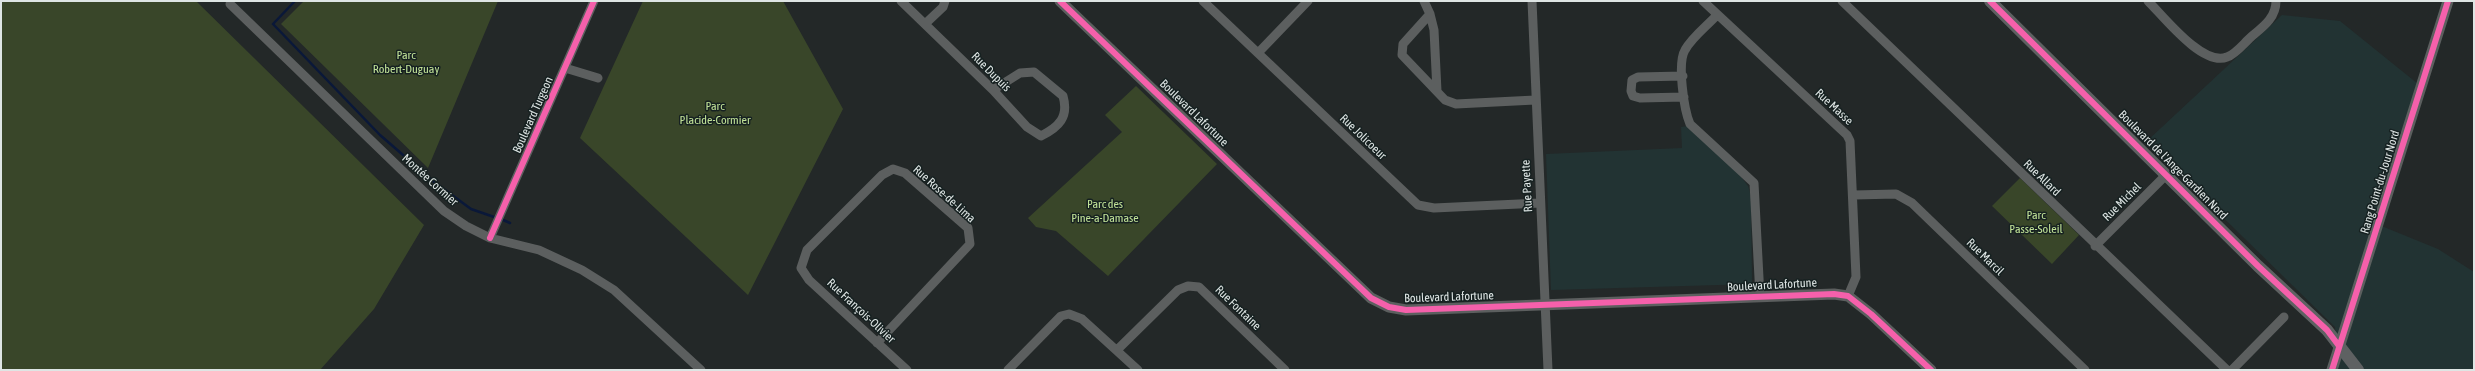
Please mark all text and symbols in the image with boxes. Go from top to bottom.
park label: Parc Robert-Duguay [373,48,439,76]
street label: Rue Dupuis [968,49,1014,95]
street label: Boulevard Turgeon [510,75,556,155]
street label: Boulevard Lafortune [1157,77,1231,149]
street label: Rue Masse [1812,86,1856,128]
park label: Parc Placide-Cormier [680,99,750,127]
street label: Boulevard de l'Ange-Gardien Nord [2115,107,2231,223]
street label: Rue Jolicoeur [1337,111,1389,163]
street label: Rang Point-du-Jour Nord [2357,128,2403,236]
street label: Montée Cormier [399,151,461,209]
street label: Rue Allard [2020,157,2064,199]
street label: Rue Payette [1518,159,1536,213]
street label: Rue Rose-de-Lima [910,162,978,226]
street label: Rue Michel [2100,180,2144,224]
park label: Parc des Pine-a-Damase [1071,197,1139,225]
park label: Parc Passe-Soleil [2009,208,2063,236]
street label: Rue Marcil [1963,236,2007,278]
street label: Boulevard Lafortune [1727,275,1817,295]
street label: Rue François-Olivier [824,276,898,346]
street label: Rue Fontaine [1212,283,1264,333]
street label: Boulevard Lafortune [1404,288,1494,306]

